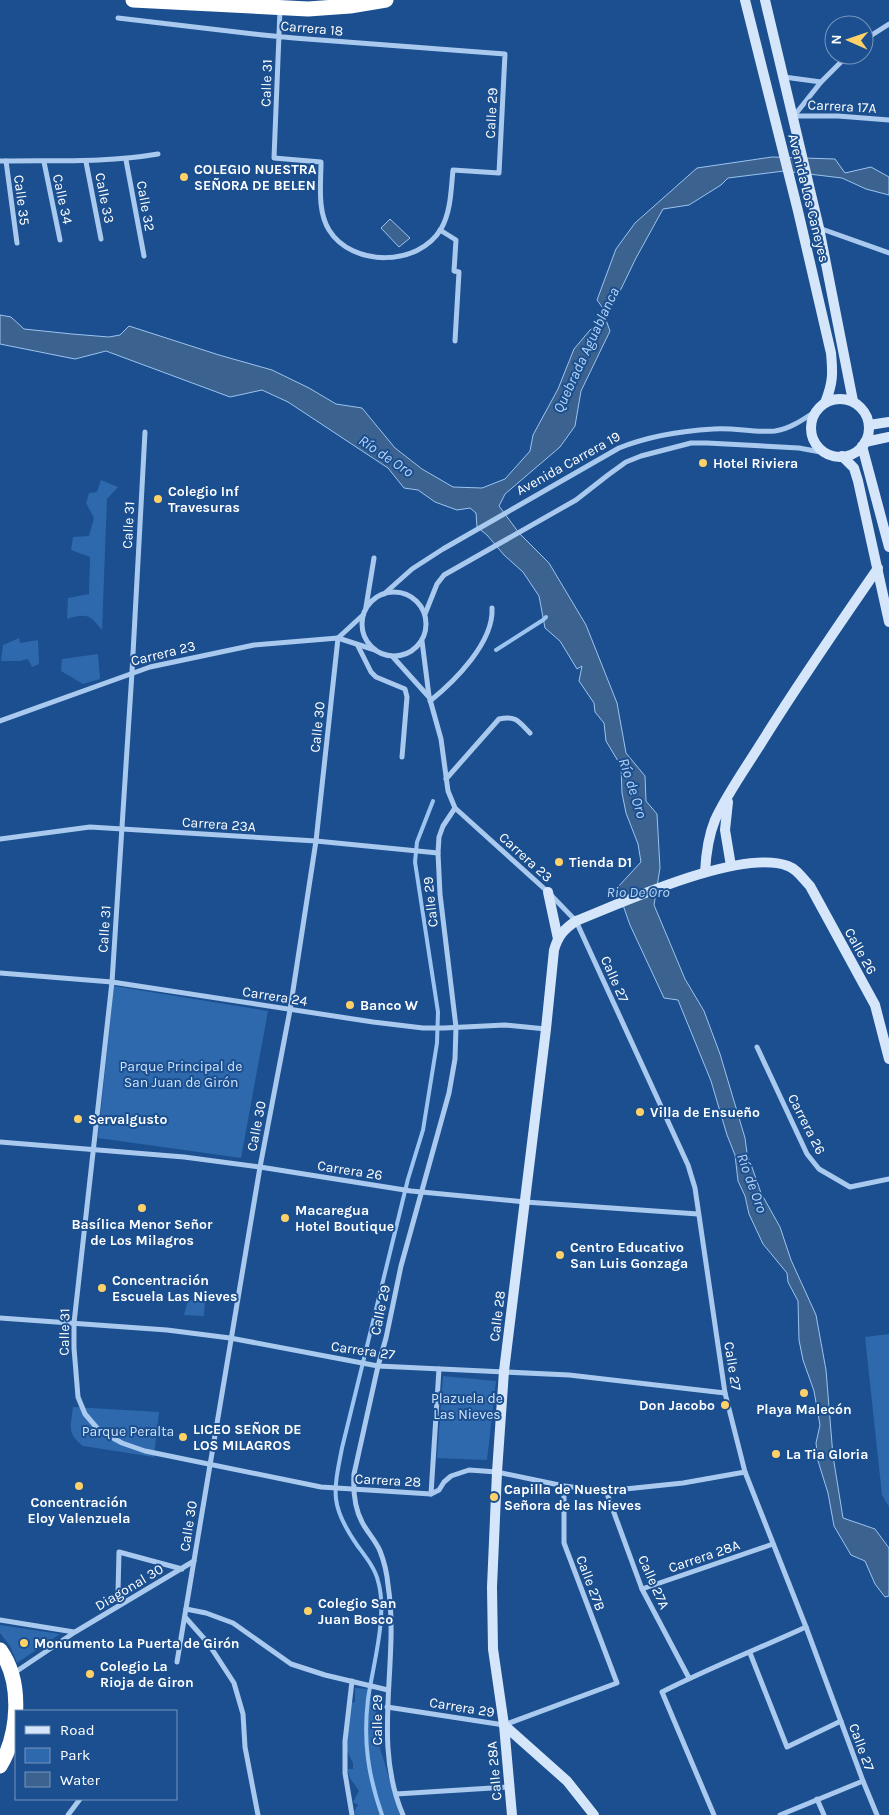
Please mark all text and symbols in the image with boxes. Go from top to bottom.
north arrow [824,15,874,65]
street label: Carrera 18 [280,17,344,40]
text: N [828,34,845,45]
street label: Calle 31 [257,59,276,107]
street label: Calle 29 [482,87,501,139]
street label: Carrera 17A [807,96,877,117]
street label: Avenida Los Caneyes [784,132,833,264]
place label: COLEGIO NUESTRA SEÑORA DE BELEN [194,161,317,194]
street label: Calle 33 [91,171,118,225]
marker: COLEGIO NUESTRA SEÑORA DE BELEN [178,171,190,183]
street label: Calle 34 [49,173,76,226]
street label: Calle 35 [10,174,33,226]
street label: Calle 32 [133,179,158,233]
water label: Quebrada Aguablanca [549,284,623,416]
street label: Avenida Carrera 19 [513,428,623,499]
water label: Río de Oro [355,431,417,481]
place label: Hotel Riviera [713,455,798,472]
marker: Hotel Riviera [697,457,709,469]
place label: Colegio Inf Travesuras [168,483,240,516]
marker: Colegio Inf Travesuras [152,493,164,505]
street label: Calle 31 [119,501,138,549]
street label: Carrera 23 [129,637,197,670]
street label: Calle 30 [306,701,329,753]
water label: Río de Oro [615,756,651,821]
street label: Carrera 23A [181,813,257,836]
street label: Carrera 23 [495,829,556,886]
place label: Tienda D1 [569,854,632,871]
marker: Tienda D1 [553,856,565,868]
street label: Calle 29 [419,876,442,928]
water label: Rio De Oro [606,883,670,901]
street label: Calle 31 [94,905,115,953]
street label: Calle 26 [841,925,880,978]
street label: Calle 27 [597,953,633,1006]
street label: Carrera 24 [241,983,309,1010]
place label: Banco W [360,997,419,1014]
marker: Banco W [344,999,356,1011]
park label: Parque Principal de San Juan de Girón [119,1058,243,1091]
street label: Carrera 26 [784,1091,829,1157]
street label: Calle 30 [243,1099,270,1153]
place label: Villa de Ensueño [650,1104,760,1121]
marker: Villa de Ensueño [634,1106,646,1118]
place label: Servalgusto [88,1111,167,1128]
marker: Servalgusto [72,1113,84,1125]
water label: Río de Oro [733,1151,771,1216]
street label: Carrera 26 [316,1157,384,1184]
marker: Basílica Menor Señor de Los Milagros [136,1202,148,1214]
place label: Macaregua Hotel Boutique [295,1202,394,1235]
marker: Macaregua Hotel Boutique [279,1212,291,1224]
place label: Basílica Menor Señor de Los Milagros [71,1216,213,1249]
place label: Centro Educativo San Luis Gonzaga [570,1239,688,1272]
marker: Centro Educativo San Luis Gonzaga [554,1249,566,1261]
place label: Concentración Escuela Las Nieves [112,1272,237,1305]
marker: Concentración Escuela Las Nieves [96,1282,108,1294]
street label: Calle 29 [367,1283,394,1337]
street label: Calle 28 [486,1290,509,1343]
street label: Calle 31 [56,1308,73,1356]
street label: Carrera 27 [330,1338,396,1363]
street label: Calle 27 [720,1340,745,1392]
marker: Playa Malecón [798,1387,810,1399]
park label: Plazuela de Las Nieves [431,1390,503,1423]
place label: Don Jacobo [639,1397,715,1414]
marker: Don Jacobo [719,1399,731,1411]
place label: Playa Malecón [756,1401,852,1418]
place label: LICEO SEÑOR DE LOS MILAGROS [193,1421,301,1454]
park label: Parque Peralta [82,1423,174,1440]
marker: LICEO SEÑOR DE LOS MILAGROS [177,1431,189,1443]
place label: La Tia Gloria [786,1446,868,1463]
marker: La Tia Gloria [770,1448,782,1460]
street label: Carrera 28 [354,1470,422,1491]
marker: Concentración Eloy Valenzuela [73,1480,85,1492]
place label: Capilla de Nuestra Señora de las Nieves [504,1481,641,1514]
marker: Capilla de Nuestra Señora de las Nieves [488,1491,500,1503]
place label: Concentración Eloy Valenzuela [27,1494,131,1527]
street label: Calle 30 [176,1499,201,1553]
street label: Carrera 28A [666,1536,742,1577]
street label: Calle 27B [572,1553,609,1613]
street label: Calle 27A [634,1553,673,1612]
street label: Diagonal 30 [92,1560,166,1614]
place label: Colegio San Juan Bosco [318,1595,397,1628]
marker: Colegio San Juan Bosco [302,1605,314,1617]
place label: Monumento La Puerta de Girón [34,1635,240,1652]
marker: Monumento La Puerta de Girón [18,1637,30,1649]
place label: Colegio La Rioja de Giron [100,1658,194,1691]
marker: Colegio La Rioja de Giron [84,1668,96,1680]
street label: Carrera 29 [428,1694,496,1721]
street label: Calle 29 [369,1695,386,1745]
legend [15,1710,178,1800]
text: Road [60,1721,95,1739]
street label: Calle 27 [845,1721,878,1774]
street label: Calle 28A [483,1741,506,1801]
text: Park [60,1746,90,1764]
text: Water [60,1771,101,1789]

